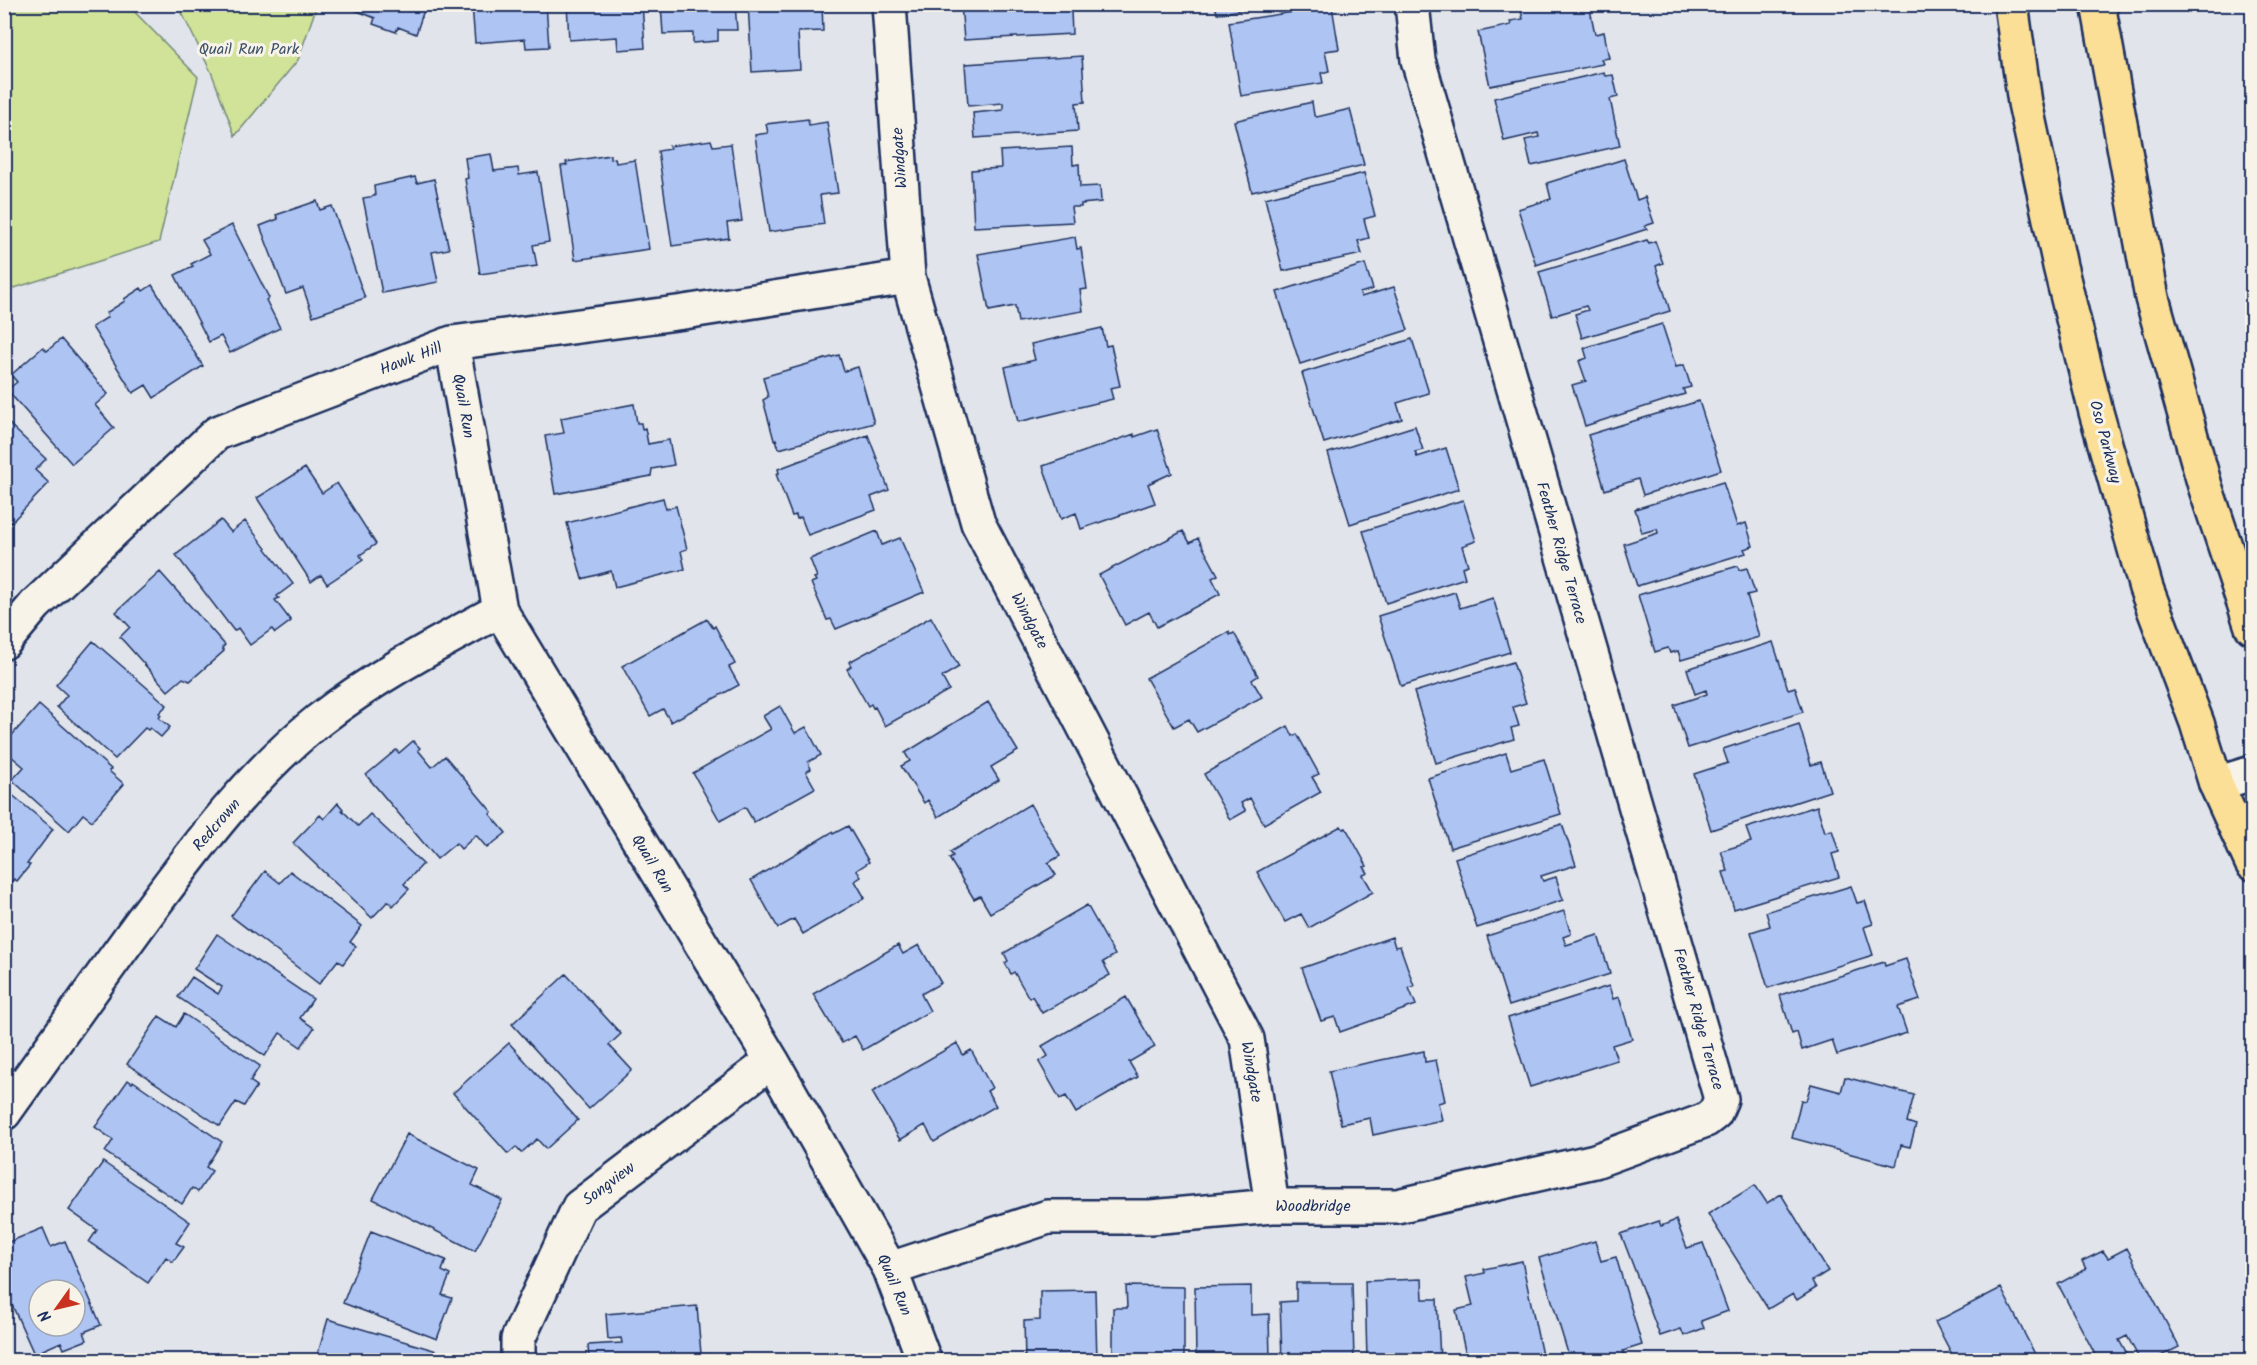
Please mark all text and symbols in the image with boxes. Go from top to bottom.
park label: Quail Run Park [199,37,300,62]
street label: Windgate [885,127,915,189]
street label: Hawk Hill [376,336,446,382]
street label: Quail Run [445,372,481,440]
street label: Oso Parkway [2082,398,2128,487]
street label: Feather Ridge Terrace [1529,479,1593,627]
street label: Windgate [1004,588,1054,654]
street label: Redcrown [187,793,247,857]
street label: Quail Run [625,830,679,898]
street label: Feather Ridge Terrace [1666,945,1730,1093]
street label: Windgate [1233,1040,1269,1104]
street label: Songview [577,1156,641,1212]
street label: Woodbridge [1275,1194,1351,1219]
street label: Quail Run [870,1250,918,1320]
north arrow [27,1278,87,1338]
text: N [33,1304,59,1327]

